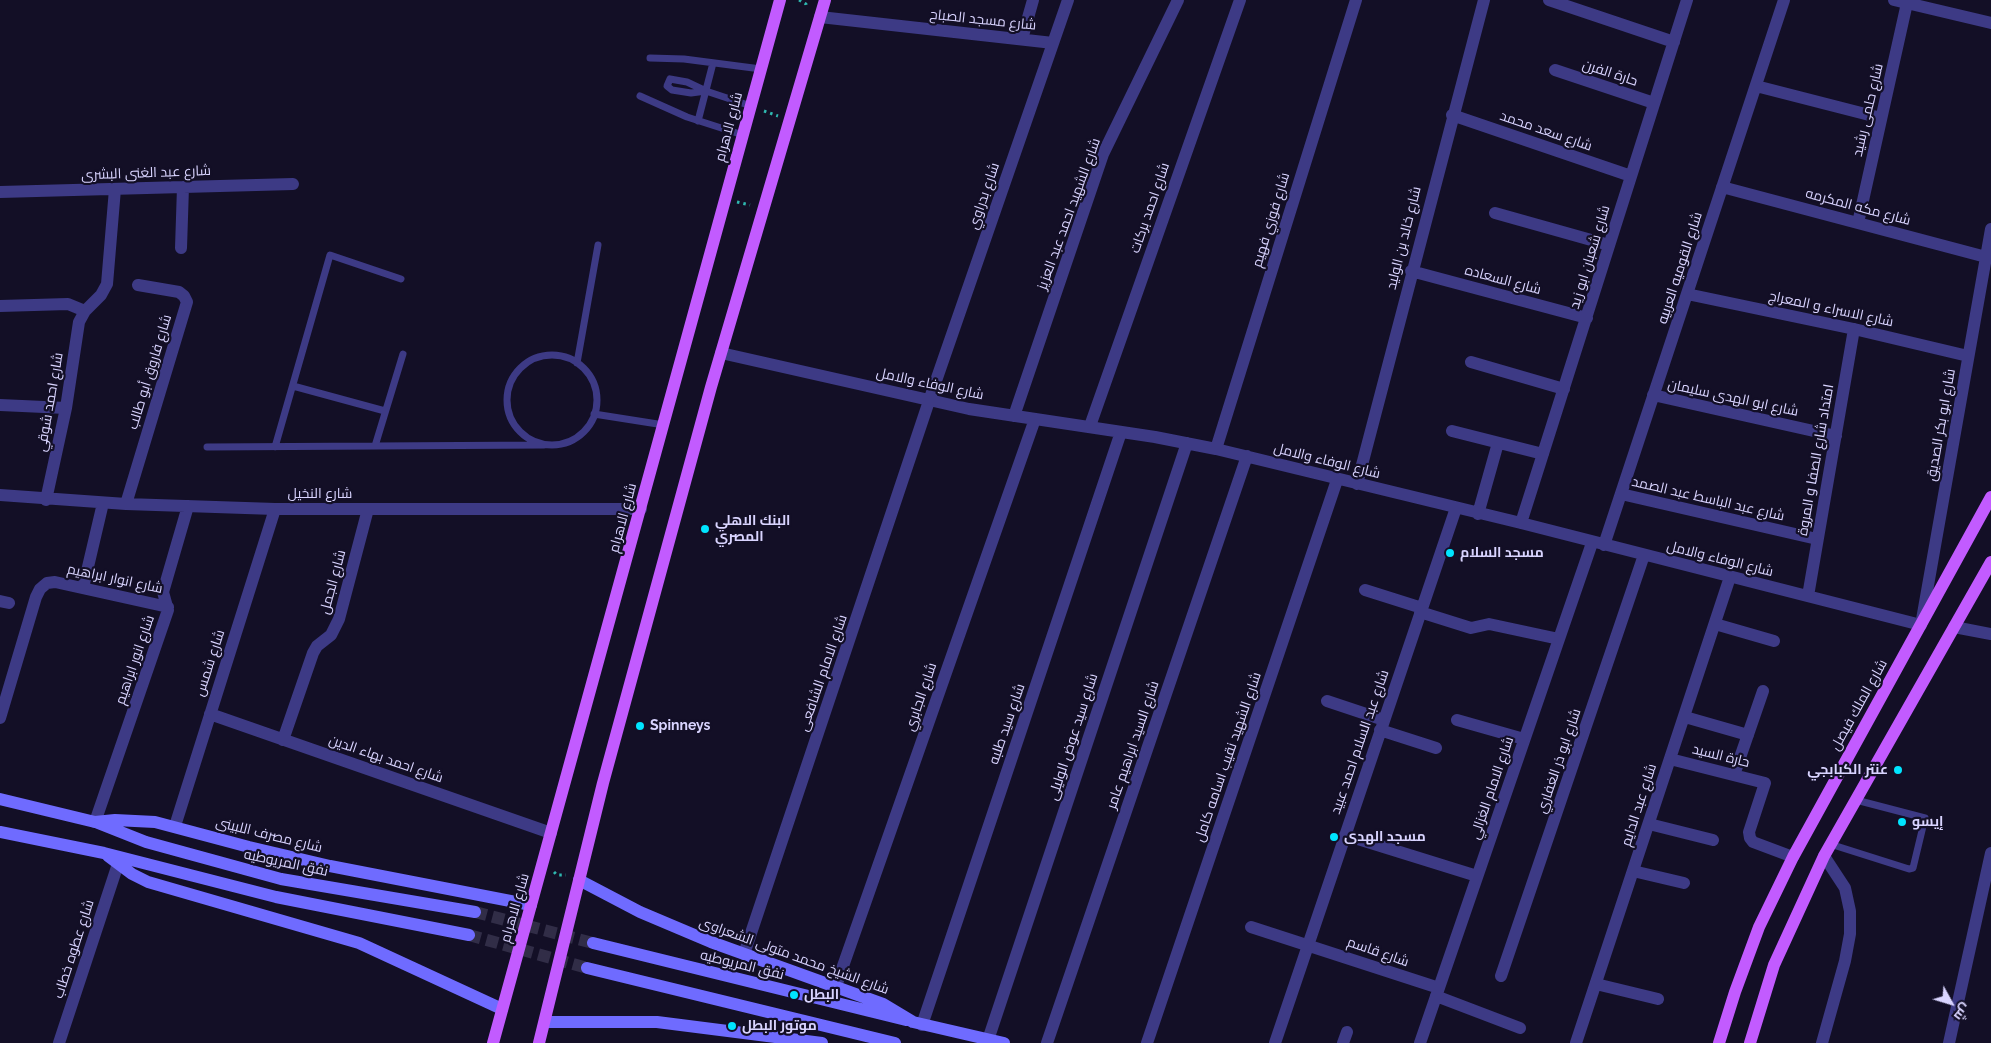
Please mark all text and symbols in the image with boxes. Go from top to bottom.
street label: شارع مسجد الصباح [929,6,1037,34]
street label: حارة الفرن [1580,56,1640,90]
street label: شارع حلمى رشيد [1849,62,1887,158]
street label: شارع الاهرام [712,90,746,164]
street label: شارع سعد محمد [1498,107,1594,155]
street label: شارع الشهيد احمد عبد العزيز [1034,136,1104,292]
street label: شارع بدراوي [965,160,1003,232]
street label: شارع احمد بركات [1127,161,1173,255]
street label: شارع عبد الغنى البشرى [81,162,211,184]
street label: شارع فوزي فهيم [1249,171,1293,269]
street label: شارع خالد بن الوليد [1383,185,1425,291]
street label: شارع مكه المكرمه [1804,185,1912,229]
street label: شارع شعبان ابو زيد [1566,203,1614,311]
street label: شارع القوميه العربيه [1654,210,1706,326]
street label: شارع السعاده [1463,262,1543,298]
street label: شارع الاسراء و المعراج [1767,288,1895,330]
street label: شارع فاروق أبو طالب [125,313,175,431]
street label: شارع احمد شوقي [33,351,67,453]
street label: شارع الوفاء والامل [875,364,985,404]
street label: شارع ابو بكر الصديق [1923,367,1959,483]
street label: شارع ابو الهدى سليمان [1666,376,1800,420]
street label: امتداد شارع الصفا و المروة [1794,383,1838,537]
street label: شارع الوفاء والامل [1272,440,1382,482]
street label: شارع عبد الباسط عبد الصمد [1630,473,1786,525]
street label: شارع الاهرام [606,481,640,555]
street label: شارع النخيل [288,486,352,502]
place label: البنك الاهلي المصري [715,513,791,546]
marker: البنك الاهلي المصري [699,523,711,535]
street label: شارع الوفاء والامل [1665,538,1775,580]
place label: مسجد السلام [1460,545,1544,561]
marker: مسجد السلام [1444,547,1456,559]
street label: شارع الجمل [316,548,350,616]
street label: شارع انوار ابراهيم [66,561,164,597]
street label: شارع الامام الشافعى [795,612,851,734]
street label: شارع انور ابراهيم [112,613,158,707]
street label: شارع شمس [191,628,229,698]
street label: شارع الملك فيصل [1827,657,1891,753]
street label: شارع الجابري [901,661,941,733]
street label: شارع عبد السلام احمد عبيد [1327,668,1393,816]
street label: شارع الشهيد نقيب اسامه كامل [1191,670,1265,844]
street label: شارع سيد عوض الوليلى [1045,671,1101,803]
street label: شارع السيد ابراهيم عامر [1103,679,1163,811]
street label: شارع سيد طلبه [985,681,1029,767]
street label: شارع ابو ذر الغفاري [1533,706,1585,816]
place label: Spinneys [650,718,710,734]
marker: Spinneys [634,720,646,732]
street label: شارع احمد بهاء الدين [327,732,445,786]
street label: شارع الامام الغزالي [1467,734,1517,842]
street label: حارة السيد [1691,741,1751,771]
street label: شارع عبد الدايم [1618,762,1660,848]
place label: عنتر الكبابجي [1807,762,1888,778]
marker: عنتر الكبابجي [1892,764,1904,776]
street label: شارع مصرف اللبينى [214,814,324,856]
place label: إيسو [1912,814,1943,830]
marker: إيسو [1896,816,1908,828]
place label: مسجد الهدى [1344,829,1426,845]
marker: مسجد الهدى [1328,831,1340,843]
street label: نفق المريوطيه [242,846,330,880]
street label: شارع الاهرام [497,871,533,945]
street label: شارع عطوه خطاب [50,898,98,1000]
street label: شارع الشيخ محمد متولى الشعراوى [697,914,891,998]
street label: شارع قاسم [1345,934,1411,970]
street label: نفق المريوطيه [698,946,786,984]
north arrow [1926,978,1976,1028]
place label: البطل [804,987,839,1003]
marker: البطل [788,989,800,1001]
text: ش [1951,1000,1975,1024]
place label: موتور البطل [742,1018,817,1034]
marker: موتور البطل [726,1020,738,1032]

